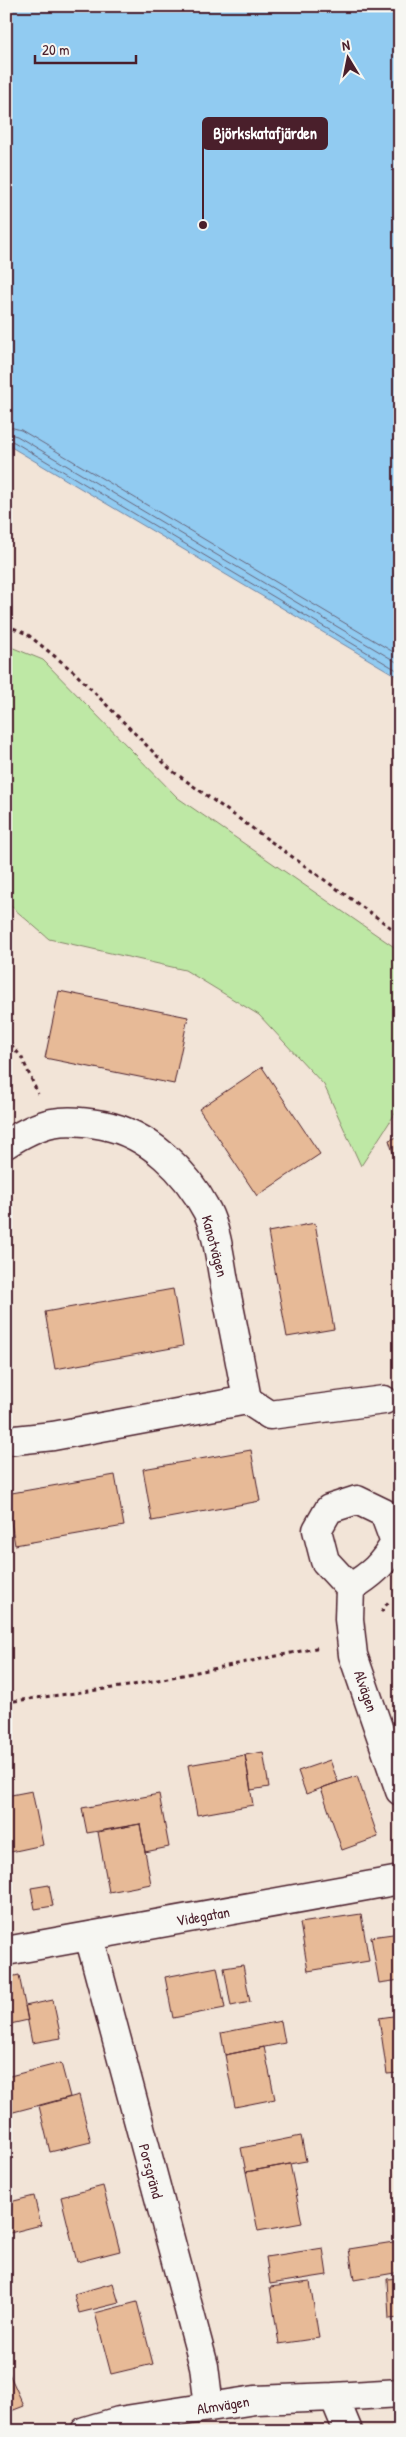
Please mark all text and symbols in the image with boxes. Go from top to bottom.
scale bar [35,32,136,64]
north arrow [324,32,374,82]
text: N [340,35,352,55]
text: 20 m [42,39,69,60]
callout: Björkskatafjärden [203,118,327,149]
text: Björkskatafjärden [213,122,317,144]
street label: Kanotvägen [197,1213,233,1279]
street label: Alvägen [349,1667,383,1715]
street label: Videgatan [175,1901,232,1931]
street label: Porsgränd [134,2141,168,2201]
street label: Almvägen [195,2390,251,2420]

